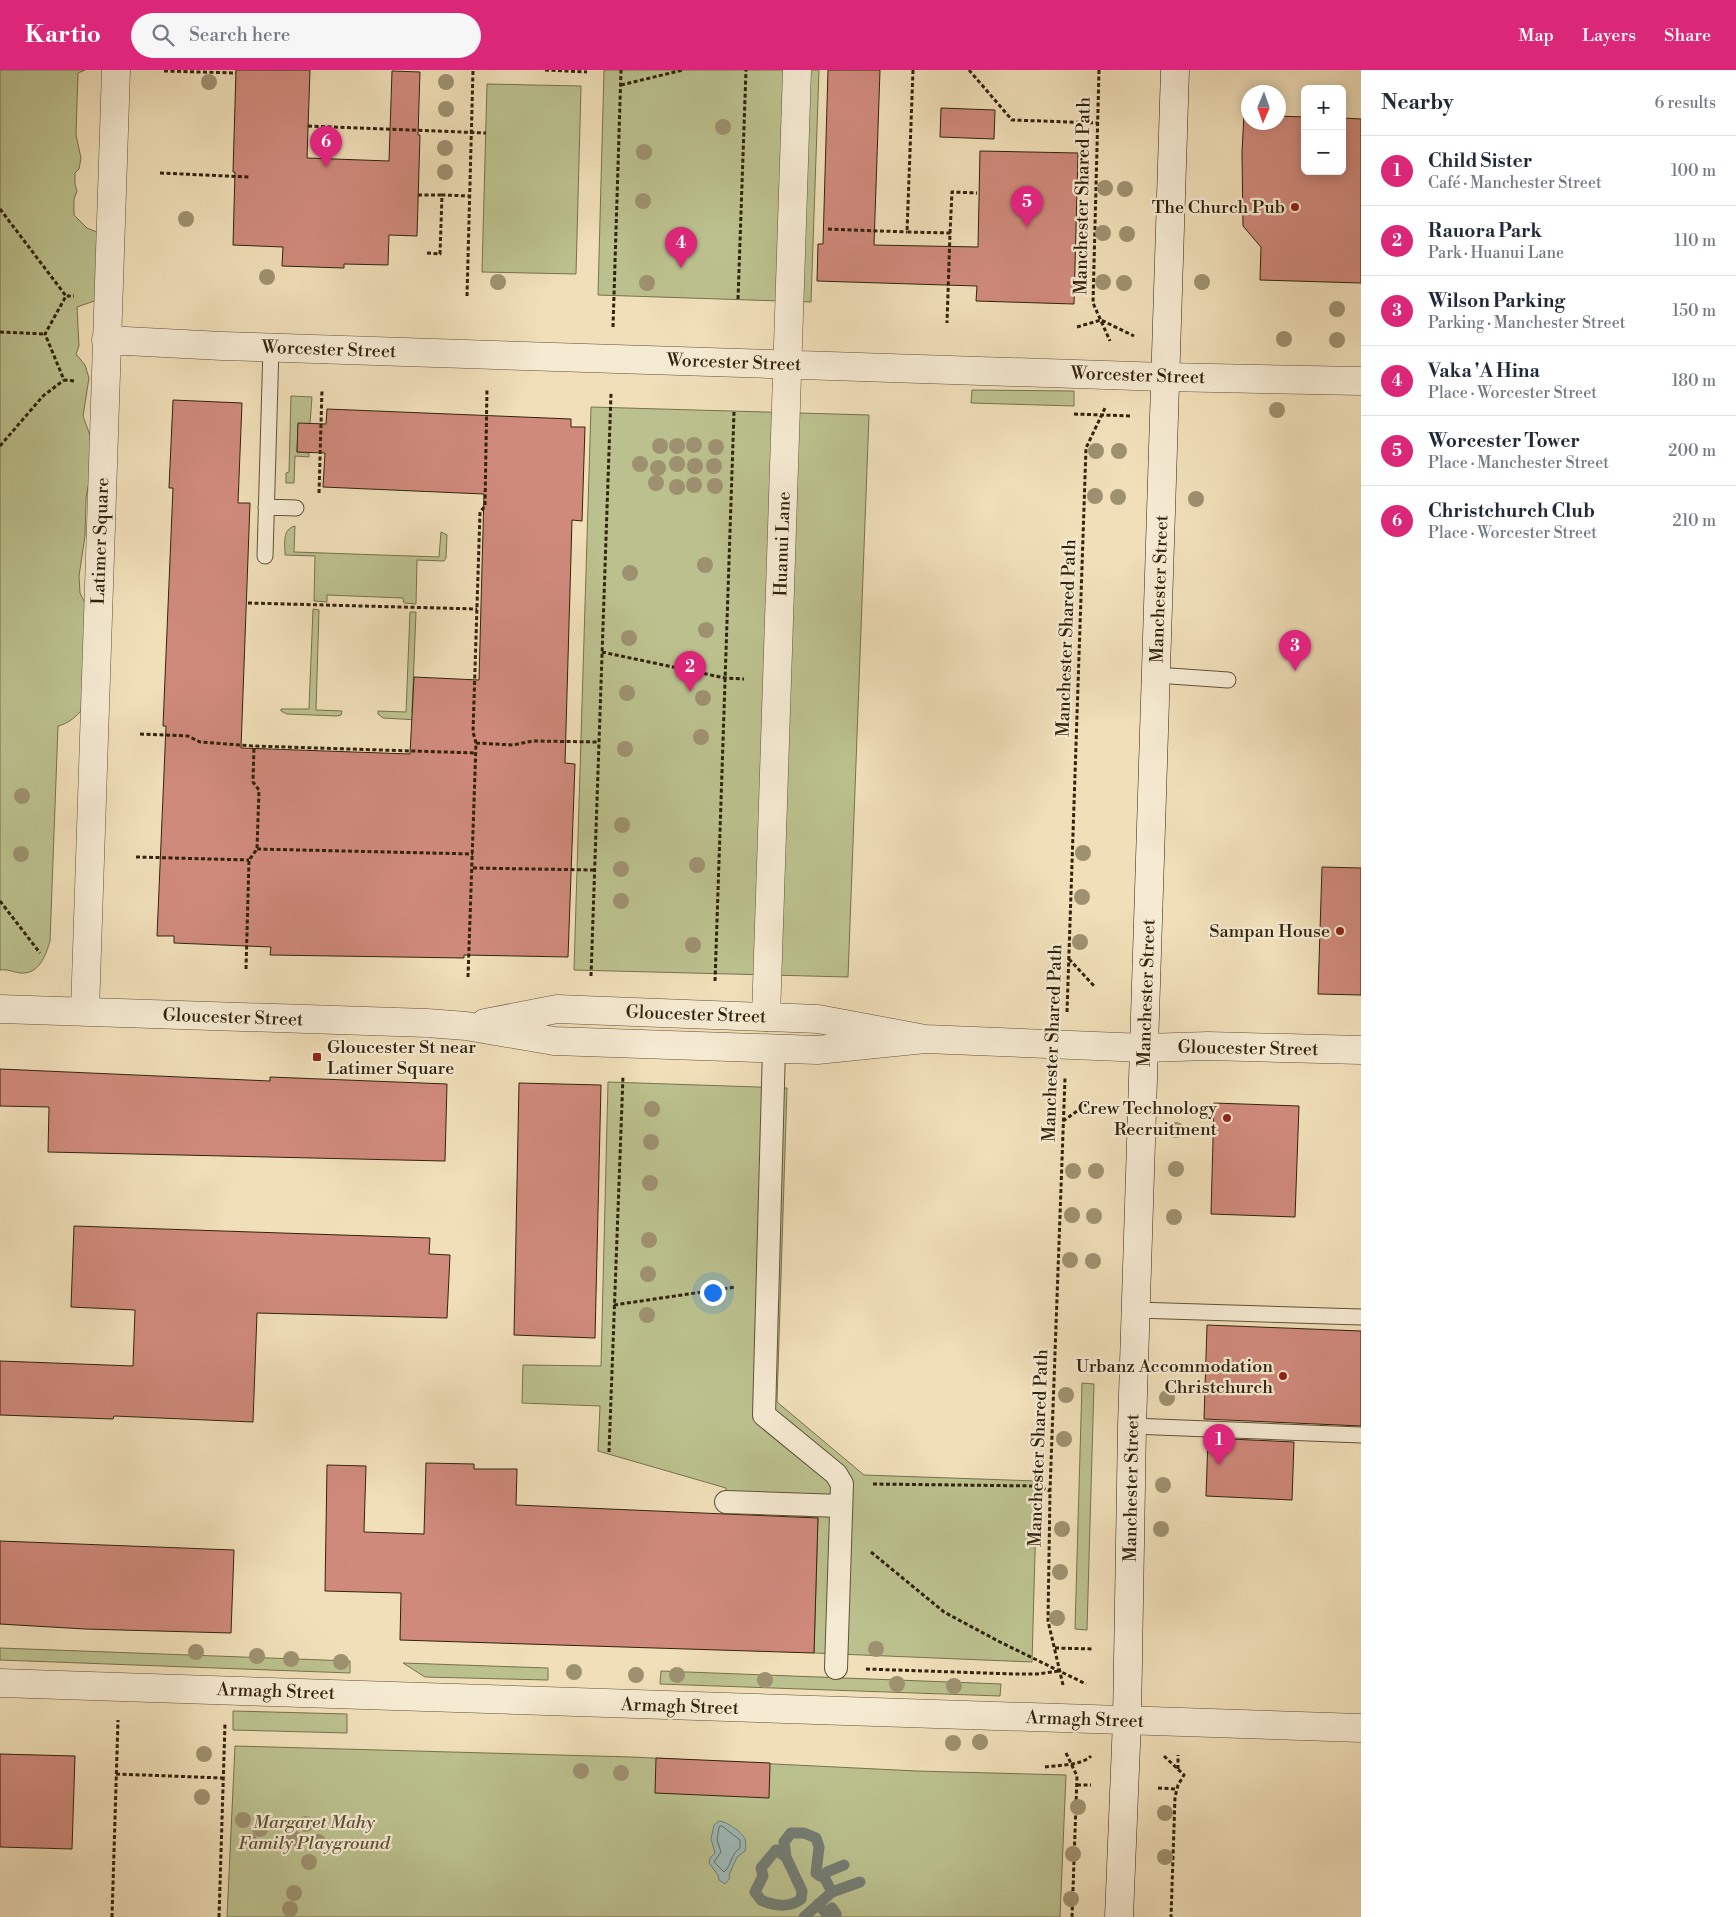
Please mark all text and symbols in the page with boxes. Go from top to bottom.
search box [131,13,481,58]
text: Kartio [25,20,101,50]
icon: search [149,21,177,49]
text: Search here [189,23,290,47]
text: Map [1519,24,1554,47]
text: Layers [1582,24,1636,47]
text: Share [1664,24,1711,47]
north arrow [1241,85,1286,130]
map controls [1301,85,1346,175]
button: + [1301,85,1346,130]
text: Nearby [1381,90,1454,116]
text: 6 results [1655,93,1716,113]
street label: Manchester Shared Path [1069,97,1096,295]
pin: 6 [310,126,342,167]
button: − [1301,130,1346,175]
text: Child Sister [1428,149,1532,173]
text: 1 [1393,161,1401,181]
text: 100 m [1671,161,1716,181]
text: Café · Manchester Street [1428,173,1602,193]
pin: 5 [1011,186,1043,227]
place label: The Church Pub [1152,196,1285,219]
marker: The Church Pub [1289,201,1301,213]
text: Rauora Park [1428,219,1542,243]
pin: 4 [665,227,697,268]
text: 2 [1392,231,1402,251]
text: 110 m [1674,231,1716,251]
text: Park · Huanui Lane [1428,243,1564,263]
text: Wilson Parking [1428,289,1565,313]
text: 3 [1392,301,1402,321]
text: 150 m [1672,301,1716,321]
text: Parking · Manchester Street [1428,313,1625,333]
street label: Worcester Street [260,336,397,363]
street label: Worcester Street [665,349,802,376]
text: Vaka 'A Hina [1428,359,1540,383]
street label: Worcester Street [1069,362,1206,389]
text: 4 [1392,371,1402,391]
text: 180 m [1672,371,1716,391]
text: Place · Worcester Street [1428,383,1597,403]
text: Worcester Tower [1428,429,1580,453]
text: 5 [1392,441,1402,461]
text: 200 m [1668,441,1716,461]
text: Place · Manchester Street [1428,453,1609,473]
street label: Latimer Square [87,477,114,605]
street label: Huanui Lane [769,491,796,597]
text: Christchurch Club [1428,499,1595,523]
text: 6 [1392,511,1402,531]
text: 210 m [1672,511,1716,531]
street label: Manchester Street [1145,514,1174,663]
text: Place · Worcester Street [1428,523,1597,543]
street label: Manchester Shared Path [1052,538,1081,737]
pin: 3 [1279,630,1311,671]
pin: 2 [674,651,706,692]
street label: Manchester Street [1132,918,1161,1067]
place label: Sampan House [1209,920,1330,943]
marker: Sampan House [1334,925,1346,937]
street label: Manchester Shared Path [1038,943,1067,1142]
street label: Gloucester Street [625,1001,767,1028]
street label: Gloucester Street [162,1004,304,1031]
place label: Gloucester St near Latimer Square [327,1036,476,1080]
street label: Gloucester Street [1177,1036,1319,1061]
marker: Gloucester St near Latimer Square [311,1051,323,1063]
place label: Crew Technology Recruitment [1078,1097,1218,1141]
marker: Crew Technology Recruitment [1221,1112,1233,1124]
your location [700,1280,726,1306]
street label: Manchester Shared Path [1024,1348,1053,1547]
place label: Urbanz Accommodation Christchurch [1076,1355,1273,1399]
marker: Urbanz Accommodation Christchurch [1277,1370,1289,1382]
street label: Manchester Street [1119,1413,1144,1562]
pin: 1 [1203,1424,1235,1465]
street label: Armagh Street [216,1678,336,1705]
street label: Armagh Street [620,1693,740,1720]
street label: Armagh Street [1025,1706,1145,1733]
park label: Margaret Mahy Family Playground [238,1811,391,1855]

